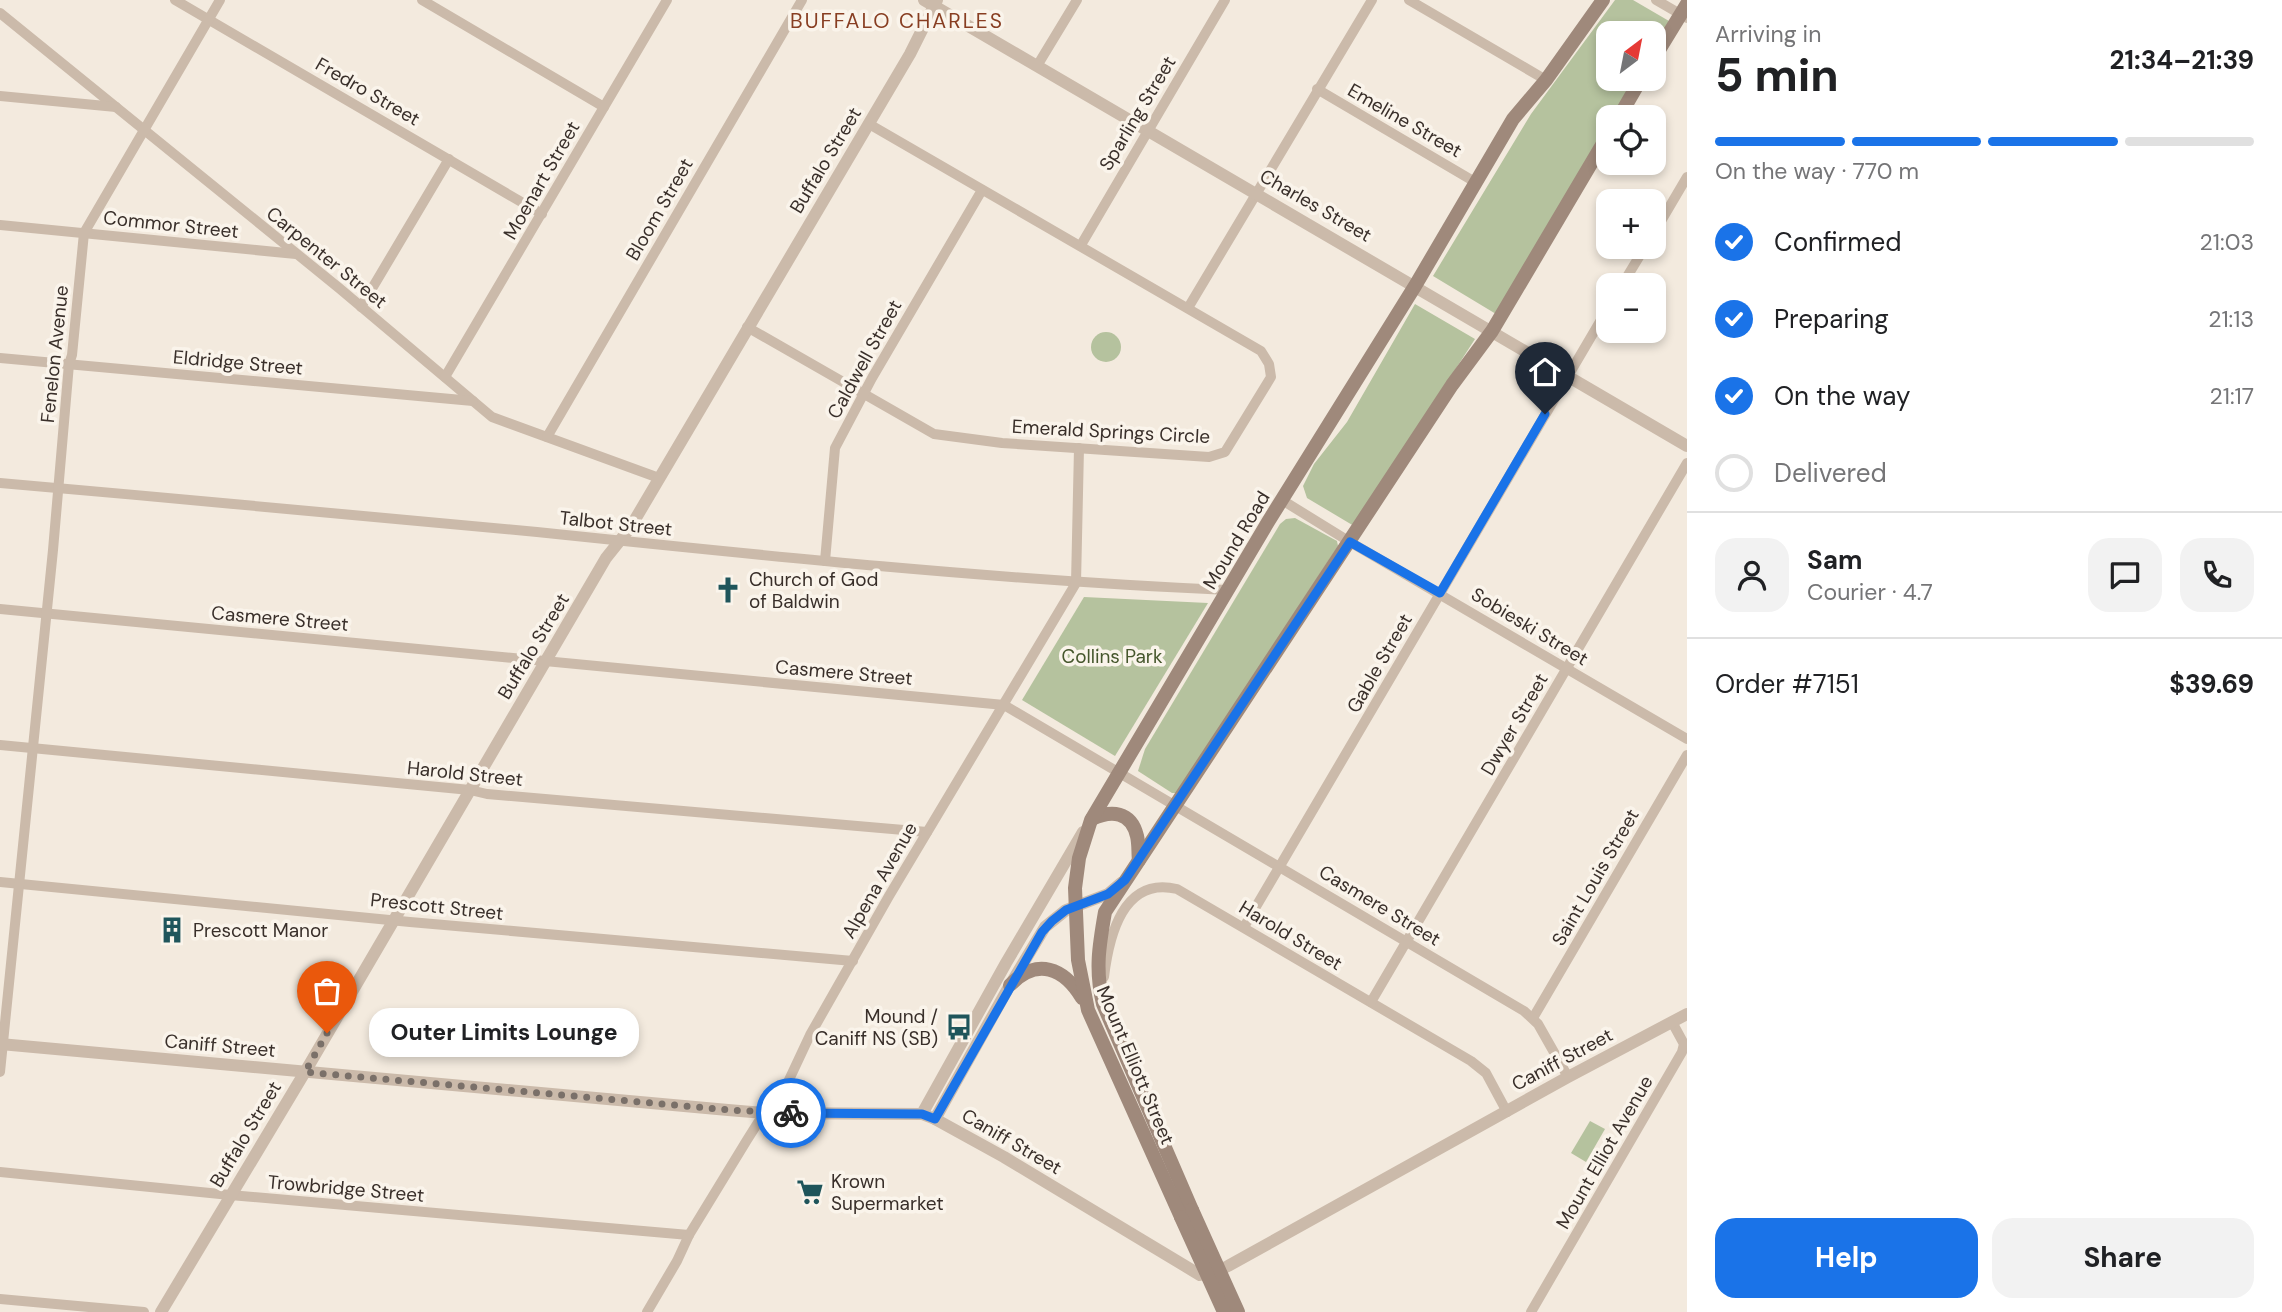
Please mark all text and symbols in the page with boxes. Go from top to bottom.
district label: BUFFALO CHARLES [790,7,1004,35]
text: Arriving in [1715,19,1821,49]
north arrow [1596,21,1666,91]
map controls [1596,21,1666,343]
text: 21:34–21:39 [2110,43,2254,77]
text: 5 min [1715,45,1839,105]
street label: Sparling Street [1093,51,1181,175]
street label: Fredro Street [311,52,424,131]
street label: Emeline Street [1343,78,1466,163]
street label: Buffalo Street [784,103,867,218]
button: locate [1596,105,1666,175]
street label: Moenart Street [497,117,585,244]
street label: Bloom Street [620,154,699,265]
text: On the way · 770 m [1715,156,1919,186]
street label: Charles Street [1255,163,1376,248]
button: + [1596,189,1666,259]
street label: Carpenter Street [261,201,392,314]
street label: Commor Street [102,205,240,244]
icon: check [1715,223,1753,261]
text: Confirmed [1774,225,1901,259]
text: 21:03 [2200,227,2254,257]
button: − [1596,273,1666,343]
street label: Fenelon Avenue [35,284,74,424]
street label: Caldwell Street [821,295,907,423]
icon: check [1715,300,1753,338]
text: Preparing [1774,302,1889,336]
text: 21:13 [2208,304,2254,334]
pin [1515,342,1575,414]
street label: Eldridge Street [172,344,304,381]
icon: home [1526,353,1564,391]
icon: check [1715,377,1753,415]
text: On the way [1774,379,1910,413]
text: 21:17 [2209,381,2254,411]
street label: Emerald Springs Circle [1011,414,1211,449]
text: Delivered [1774,456,1887,490]
street label: Mound Road [1197,487,1276,594]
street label: Talbot Street [558,505,673,542]
button: person [1715,538,1789,612]
button: chat [2088,538,2162,612]
button: phone [2180,538,2254,612]
text: Sam [1807,543,1862,577]
place label: Church of God of Baldwin [749,567,878,614]
church icon: Church of God of Baldwin [713,575,743,605]
text: Courier · 4.7 [1807,577,1933,607]
street label: Sobieski Street [1467,582,1593,671]
street label: Buffalo Street [492,589,575,704]
street label: Casmere Street [210,600,350,637]
street label: Gable Street [1341,609,1418,717]
park label: Collins Park [1062,644,1163,669]
street label: Casmere Street [774,654,914,691]
text: Order #7151 [1715,667,1859,701]
text: $39.69 [2169,667,2254,701]
street label: Dwyer Street [1475,669,1554,780]
street label: Harold Street [406,755,524,792]
street label: Saint Louis Street [1546,804,1645,950]
street label: Alpena Avenue [836,818,923,943]
street label: Casmere Street [1314,859,1445,952]
street label: Prescott Street [369,887,505,926]
street label: Harold Street [1234,895,1347,976]
building icon: Prescott Manor [157,915,187,945]
place label: Prescott Manor [193,918,328,943]
pin [297,961,357,1033]
icon: bag [308,972,346,1010]
street label: Mount Elliott Street [1091,982,1180,1148]
place label: Mound / Caniff NS (SB) [815,1004,938,1051]
callout: Outer Limits Lounge [369,1009,638,1058]
bus stop icon: Mound / Caniff NS (SB) [944,1012,974,1042]
text: Outer Limits Lounge [391,1017,618,1047]
street label: Caniff Street [1507,1022,1617,1097]
street label: Caniff Street [163,1028,276,1063]
street label: Mount Elliot Avenue [1550,1071,1659,1234]
street label: Buffalo Street [204,1077,287,1192]
courier [756,1078,826,1148]
icon: bike [772,1094,810,1132]
street label: Caniff Street [957,1103,1066,1180]
street label: Trowbridge Street [267,1169,425,1208]
place label: Krown Supermarket [831,1169,944,1216]
supermarket icon: Krown Supermarket [795,1177,825,1207]
button: Help [1715,1218,1978,1298]
button: Share [1992,1218,2254,1298]

